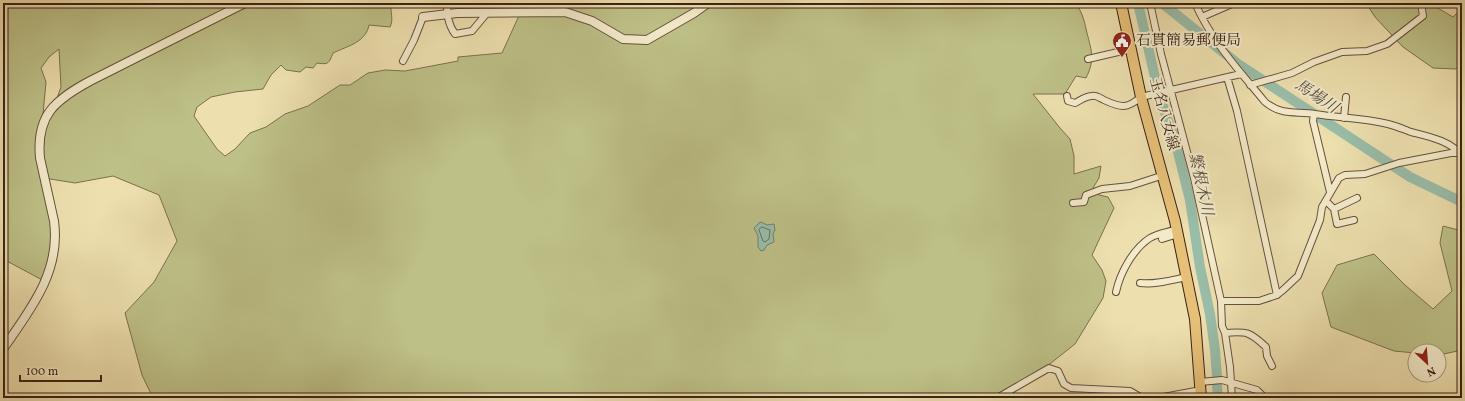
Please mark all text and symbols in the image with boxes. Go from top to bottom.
public building icon: 石貫簡易郵便局 [1111,30,1133,58]
place label: 石貫簡易郵便局 [1136,31,1241,52]
street label: 玉名八女線 [1143,75,1183,153]
water label: 馬場川 [1290,75,1344,120]
water label: 繁根木川 [1183,150,1218,220]
north arrow [1407,343,1447,383]
scale bar [20,357,101,383]
text: N [1424,362,1438,379]
text: 100 m [26,364,59,380]

